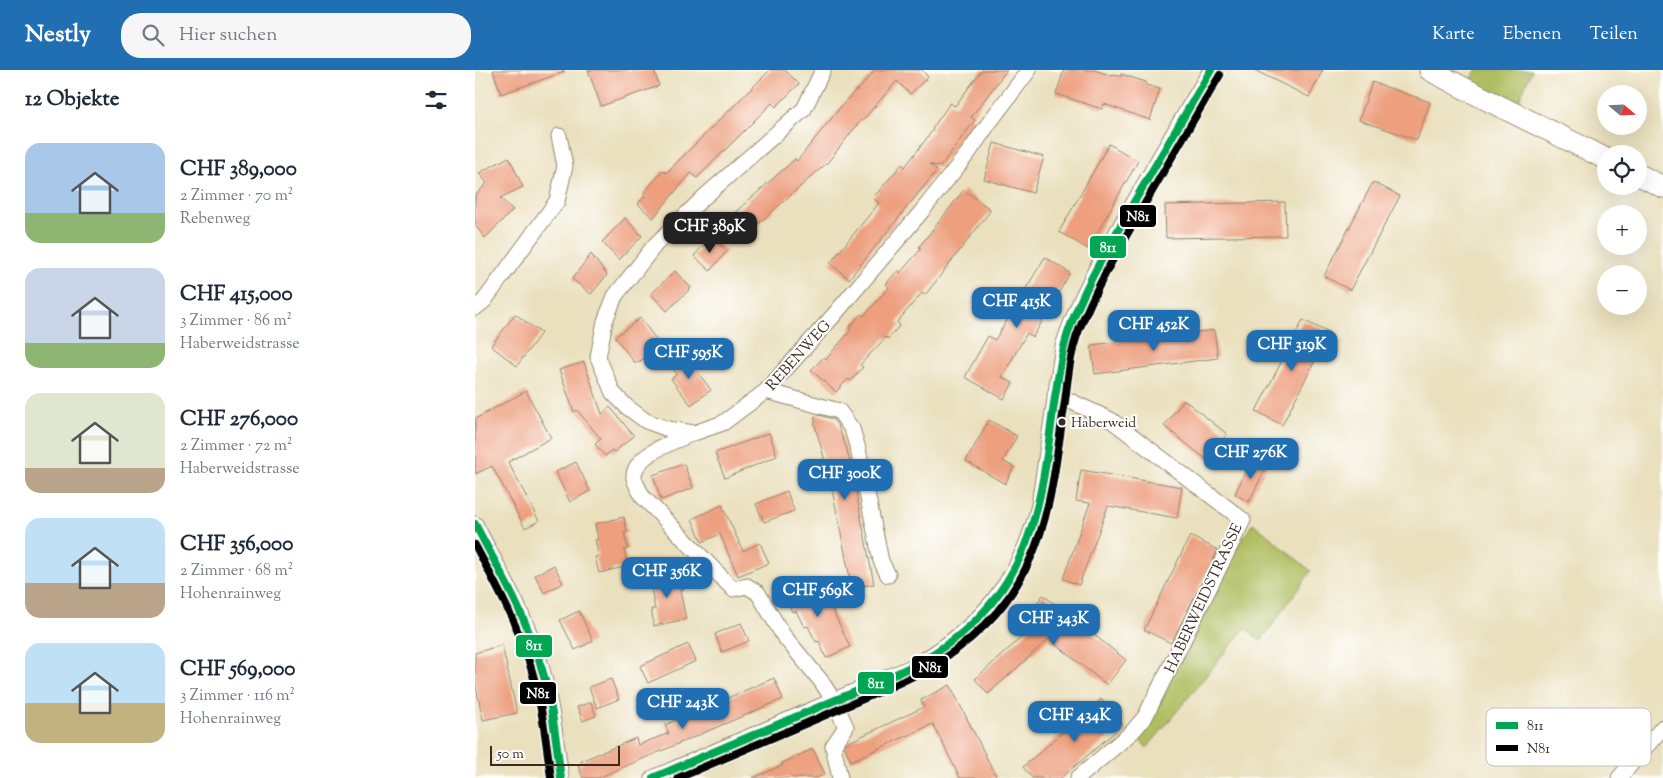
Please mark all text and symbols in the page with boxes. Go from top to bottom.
search box [121,13,471,58]
text: Nestly [25,18,91,52]
icon: search [139,21,167,49]
text: Hier suchen [179,22,277,49]
text: Karte [1432,22,1475,48]
text: Ebenen [1503,22,1562,48]
text: Teilen [1590,22,1638,48]
text: 12 Objekte [25,85,119,115]
north arrow [1597,85,1647,135]
map controls [1597,85,1647,315]
icon: filters [422,86,450,114]
button: locate [1597,145,1647,195]
text: CHF 389,000 [180,155,297,185]
icon: home [65,163,125,223]
text: 2 Zimmer · 70 m² [180,185,293,208]
line badge: N81 [1119,204,1157,228]
button: + [1597,205,1647,255]
text: Rebenweg [180,208,250,231]
text: N81 [1127,208,1150,228]
pin: CHF 389K [658,212,762,254]
text: CHF 389K [674,216,746,239]
line badge: 811 [1089,235,1127,259]
text: 811 [1100,239,1116,259]
button: − [1597,265,1647,315]
text: CHF 415,000 [180,280,293,310]
pin: CHF 415K [965,286,1069,329]
icon: home [65,288,125,348]
text: CHF 415K [983,291,1051,314]
text: 3 Zimmer · 86 m² [180,310,292,333]
pin: CHF 452K [1102,310,1206,352]
text: CHF 452K [1119,314,1189,337]
street label: REBENWEG [762,316,836,396]
pin: CHF 319K [1240,330,1344,372]
text: Haberweidstrasse [180,333,300,356]
text: CHF 319K [1258,334,1326,357]
pin: CHF 595K [637,338,741,380]
text: CHF 595K [655,342,723,365]
text: CHF 276,000 [180,405,298,435]
icon: home [65,413,125,473]
place label: Haberweid [1071,414,1136,434]
marker: Haberweid [1057,417,1067,427]
text: 2 Zimmer · 72 m² [180,435,292,458]
pin: CHF 276K [1199,438,1303,480]
text: CHF 276K [1215,442,1287,465]
text: Haberweidstrasse [180,458,300,481]
pin: CHF 300K [793,458,897,501]
text: CHF 300K [809,463,881,486]
street label: HABERWEIDSTRASSE [1160,520,1248,677]
text: CHF 356,000 [180,530,293,560]
icon: home [65,538,125,598]
pin: CHF 356K [615,556,719,599]
text: 2 Zimmer · 68 m² [180,560,293,583]
text: CHF 356K [632,561,702,584]
pin: CHF 569K [766,576,870,618]
text: CHF 569K [783,580,853,603]
text: Hohenrainweg [180,583,281,606]
pin: CHF 343K [1002,604,1106,646]
text: CHF 343K [1019,608,1089,631]
line badge: 811 [515,634,553,658]
text: 811 [526,637,542,657]
text: CHF 569,000 [180,655,295,685]
line badge: N81 [911,655,949,679]
text: N81 [919,659,942,679]
icon: home [65,663,125,723]
line badge: 811 [857,671,895,695]
text: 811 [868,675,884,695]
line badge: N81 [519,681,557,705]
text: 3 Zimmer · 116 m² [180,685,295,708]
text: N81 [527,685,550,705]
pin: CHF 243K [631,688,735,730]
text: CHF 243K [647,692,719,715]
pin: CHF 434K [1023,700,1127,743]
text: CHF 434K [1039,705,1111,728]
text: Hohenrainweg [180,708,281,731]
legend [1486,708,1651,766]
text: 811 [1527,717,1544,737]
text: N81 [1527,740,1550,760]
scale bar [490,743,620,766]
text: 50 m [497,745,524,765]

